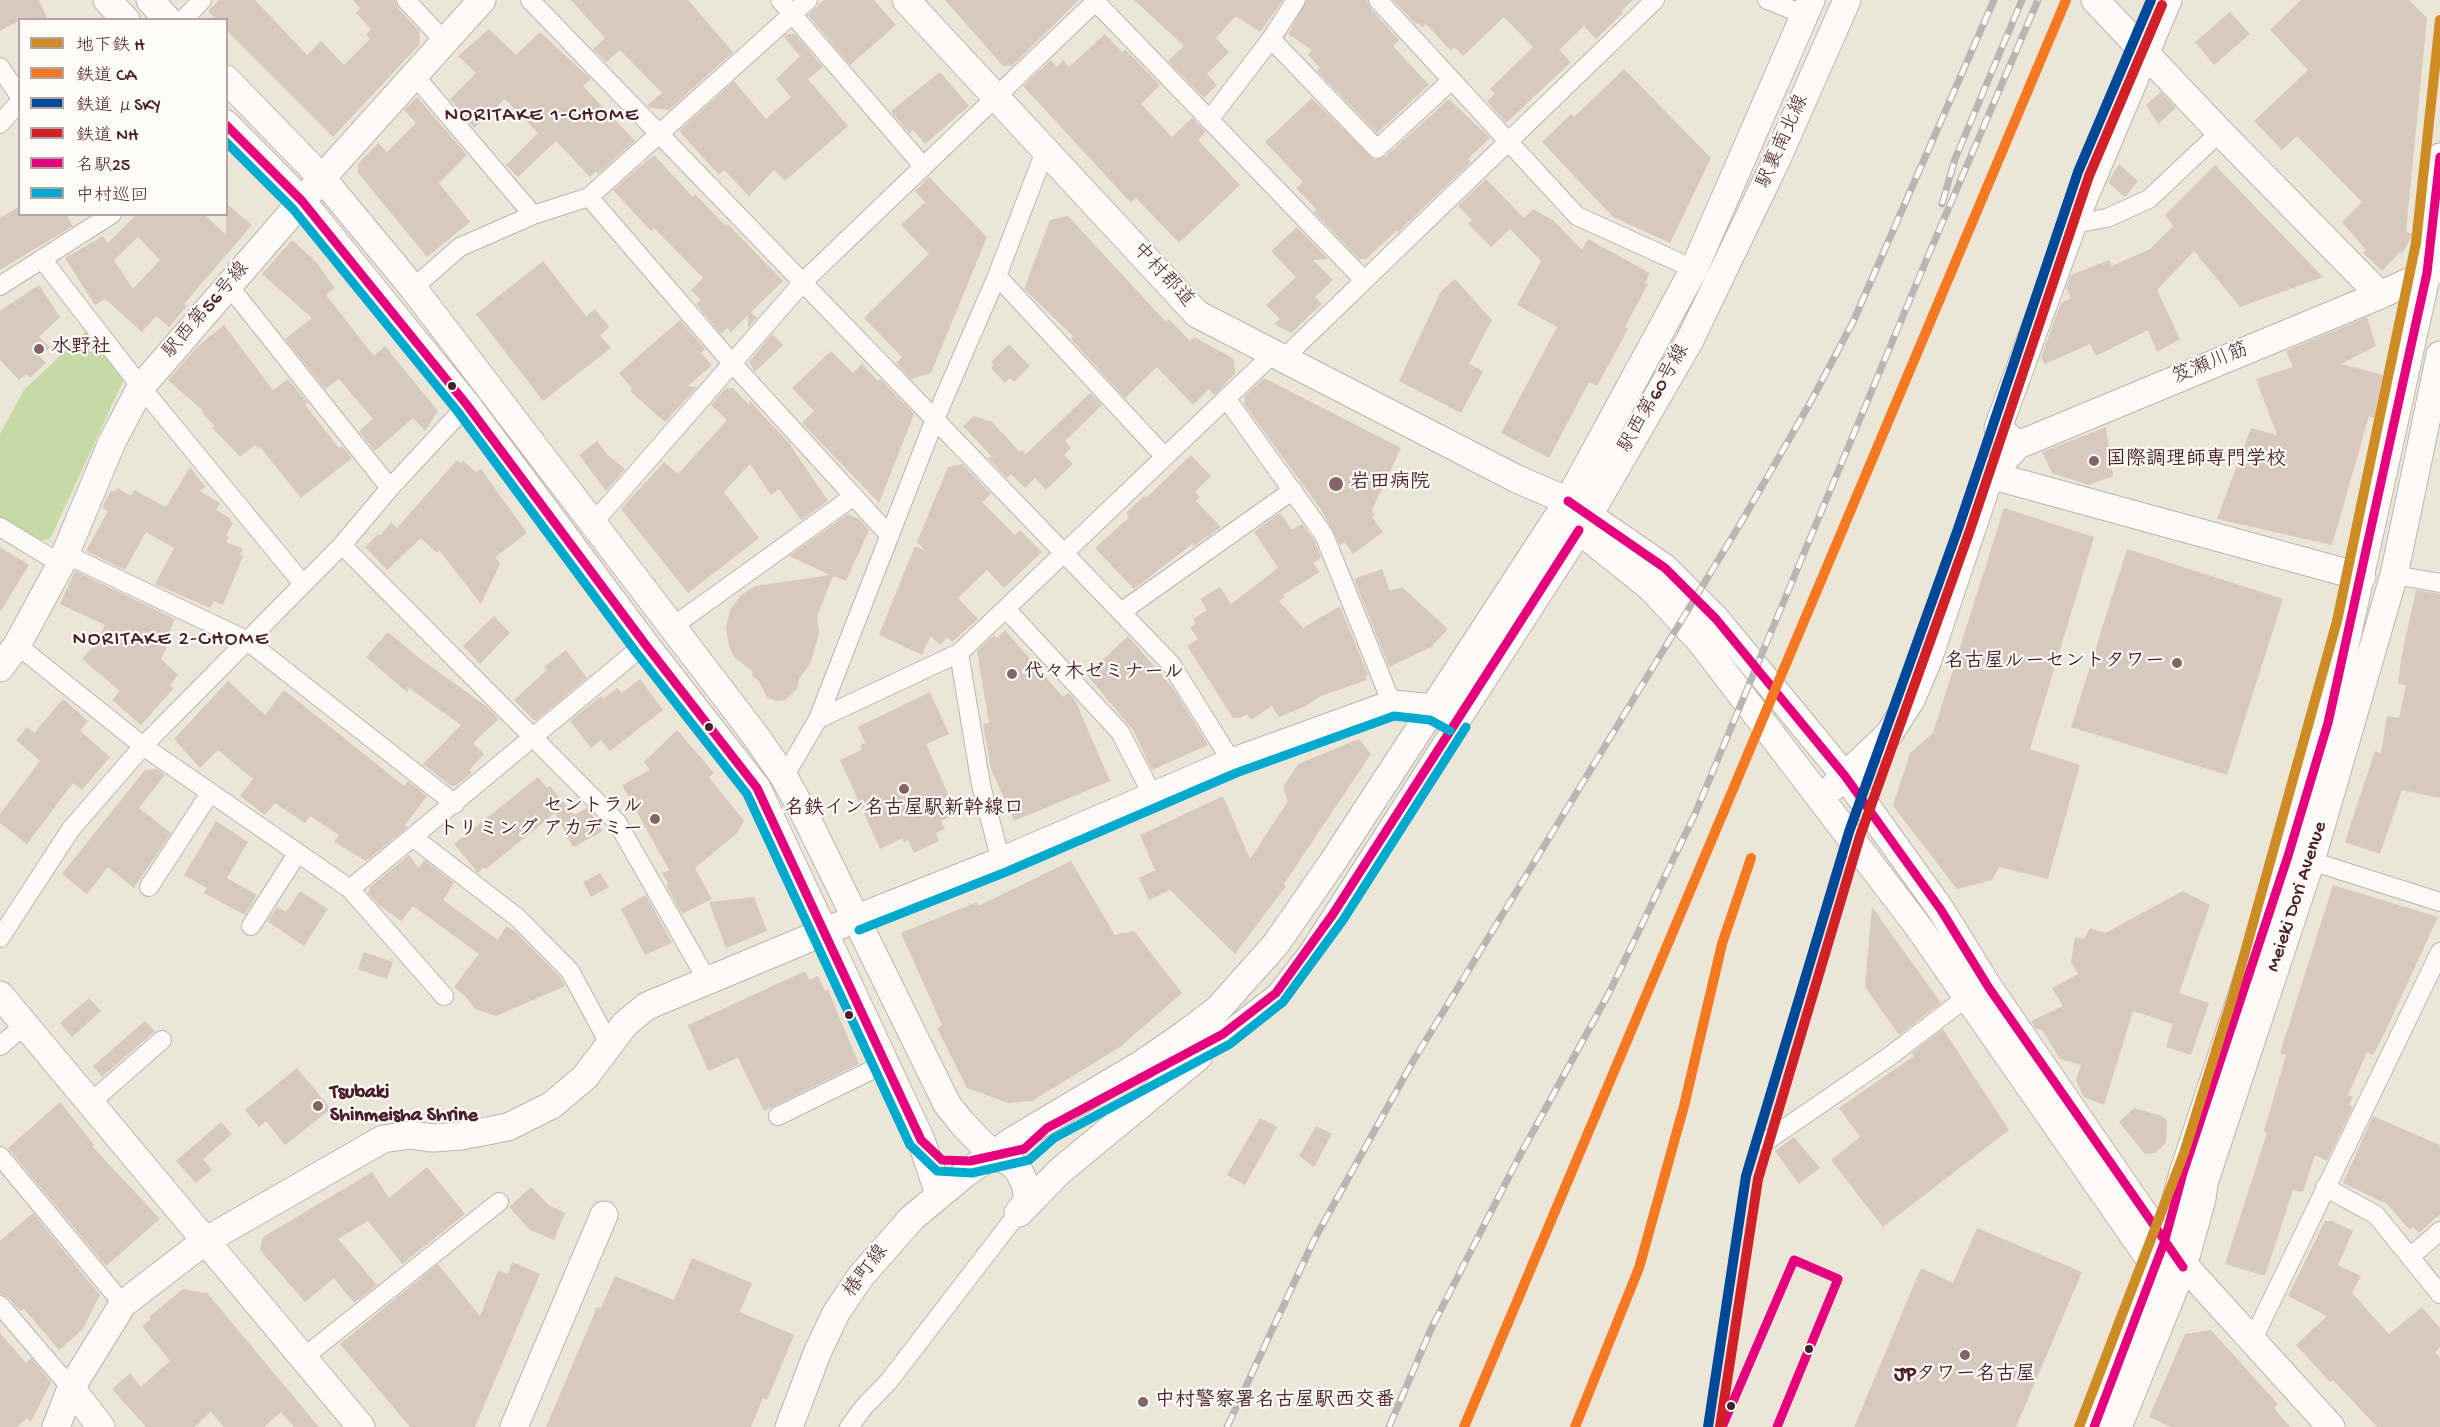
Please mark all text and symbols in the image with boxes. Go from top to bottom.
legend [18,18,228,216]
text: 地下鉄 H [76,36,145,57]
text: 鉄道 CA [76,66,137,87]
street label: 駅裏南北線 [1753,91,1815,193]
text: 鉄道 μSKY [76,96,161,117]
district label: NORITAKE 1-CHOME [444,104,640,130]
text: 鉄道 NH [76,126,138,147]
text: 名駅25 [76,156,130,177]
text: 中村巡回 [76,186,148,207]
street label: 中村郡道 [1126,239,1198,313]
street label: 駅西第56号線 [158,258,256,364]
place label: 水野社 [51,337,111,361]
street label: 笈瀬川筋 [2169,339,2253,391]
street label: 駅西第60号線 [1614,340,1696,458]
marker: 水野社 [32,342,46,356]
unlabelled marker [446,380,458,392]
place label: 国際調理師専門学校 [2106,449,2286,473]
marker: 国際調理師専門学校 [2087,454,2101,468]
place label: 岩田病院 [1350,472,1430,496]
marker: 岩田病院 [1327,475,1345,493]
district label: NORITAKE 2-CHOME [72,628,270,654]
place label: 名古屋ルーセントタワー [1944,651,2165,675]
marker: 名古屋ルーセントタワー [2170,656,2184,670]
place label: 代々木ゼミナール [1024,662,1184,686]
marker: 代々木ゼミナール [1005,667,1019,681]
unlabelled marker [703,721,715,733]
marker: 名鉄イン名古屋駅新幹線口 [897,782,911,796]
place label: セントラル トリミング アカデミー [438,796,643,843]
place label: 名鉄イン名古屋駅新幹線口 [784,798,1024,822]
marker: セントラル トリミング アカデミー [648,812,662,826]
street label: Meieki Dori Avenue [2262,819,2334,975]
unlabelled marker [843,1009,855,1021]
place label: Tsubaki Shinmeisha Shrine [330,1082,478,1129]
marker: Tsubaki Shinmeisha Shrine [311,1099,325,1113]
street label: 椿町線 [839,1241,895,1303]
unlabelled marker [1803,1343,1815,1355]
marker: JPタワー名古屋 [1958,1348,1972,1362]
place label: JPタワー名古屋 [1894,1364,2036,1388]
place label: 中村警察署名古屋駅西交番 [1155,1390,1395,1414]
marker: 中村警察署名古屋駅西交番 [1136,1395,1150,1409]
unlabelled marker [1725,1400,1737,1412]

